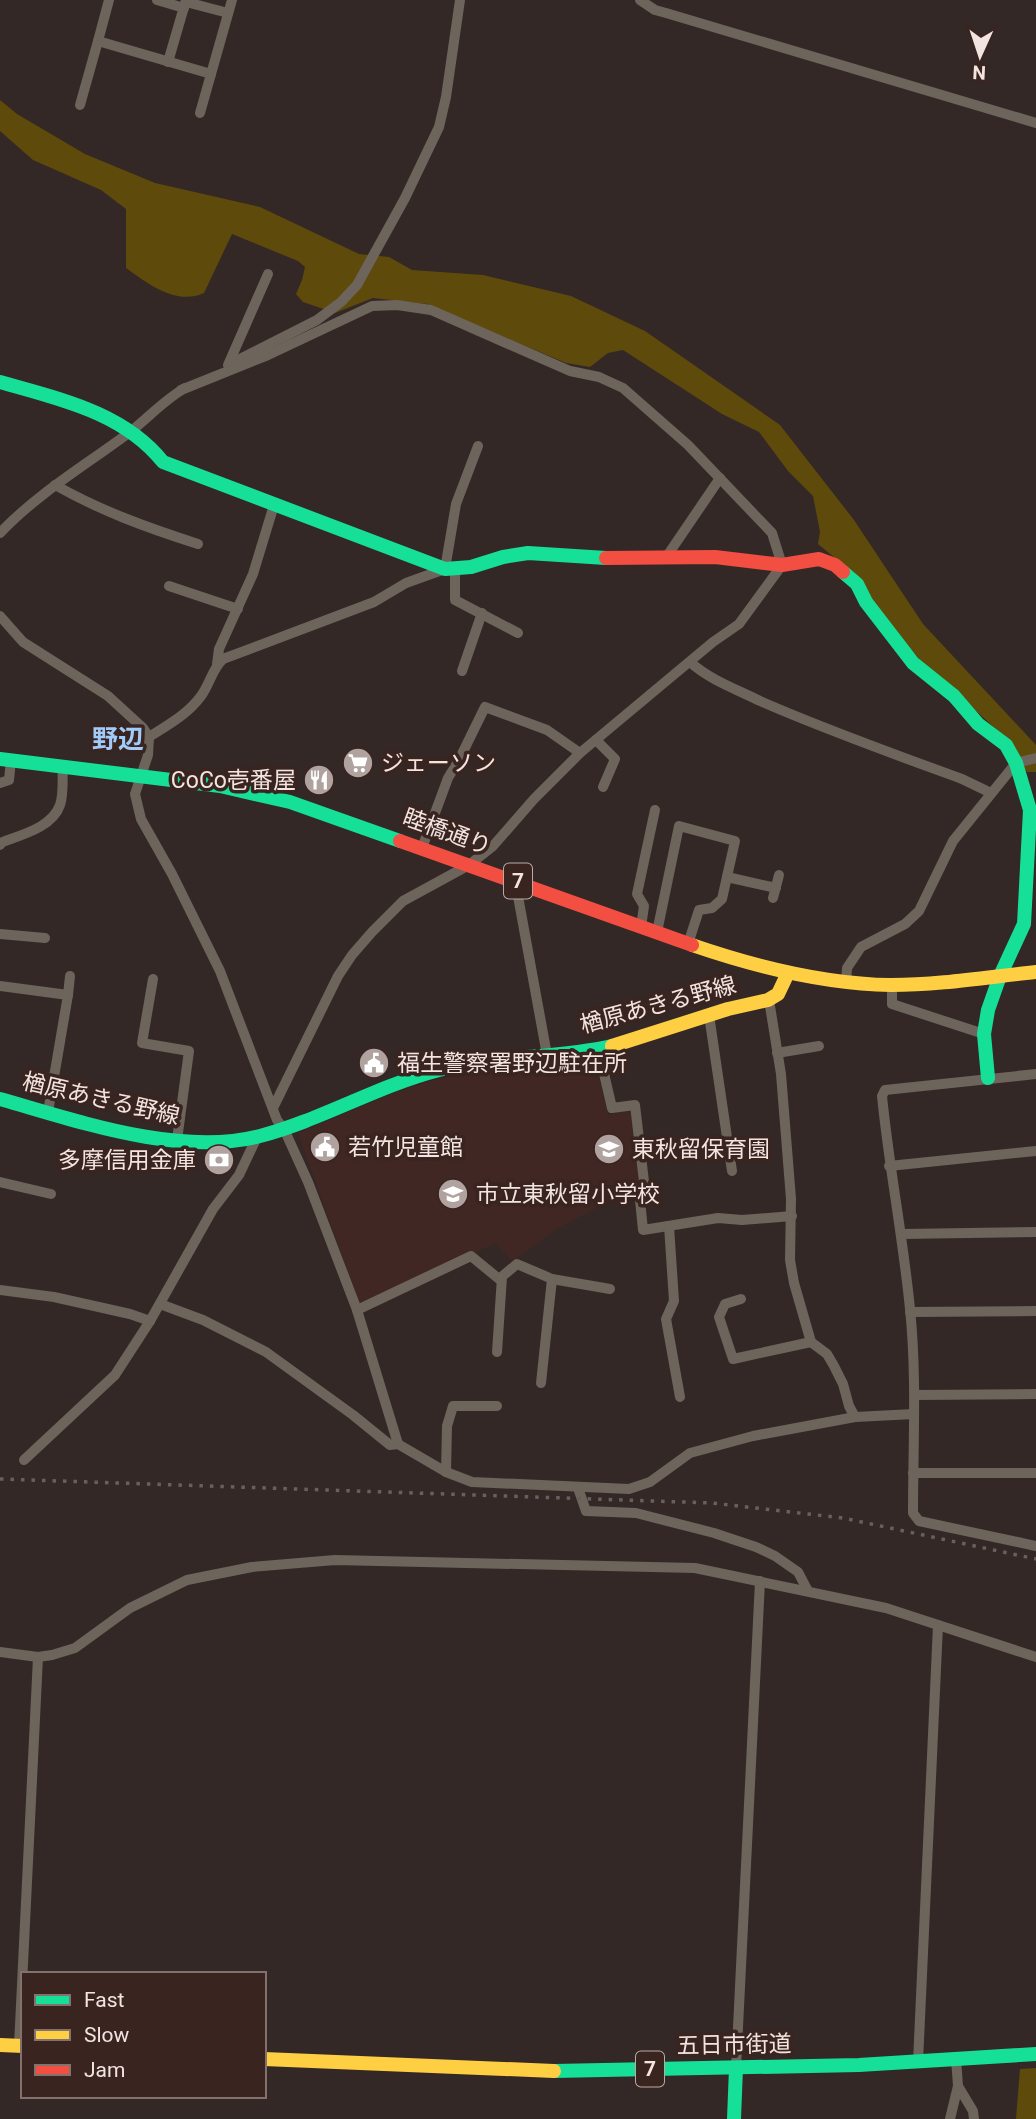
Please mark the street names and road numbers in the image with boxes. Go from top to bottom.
street label: 睦橋通り [399,804,495,860]
road number: 7 [504,864,532,898]
street label: 楢原あきる野線 [577,971,739,1039]
street label: 楢原あきる野線 [20,1068,182,1130]
street label: 五日市街道 [676,2030,792,2060]
road number: 7 [636,2052,664,2086]

